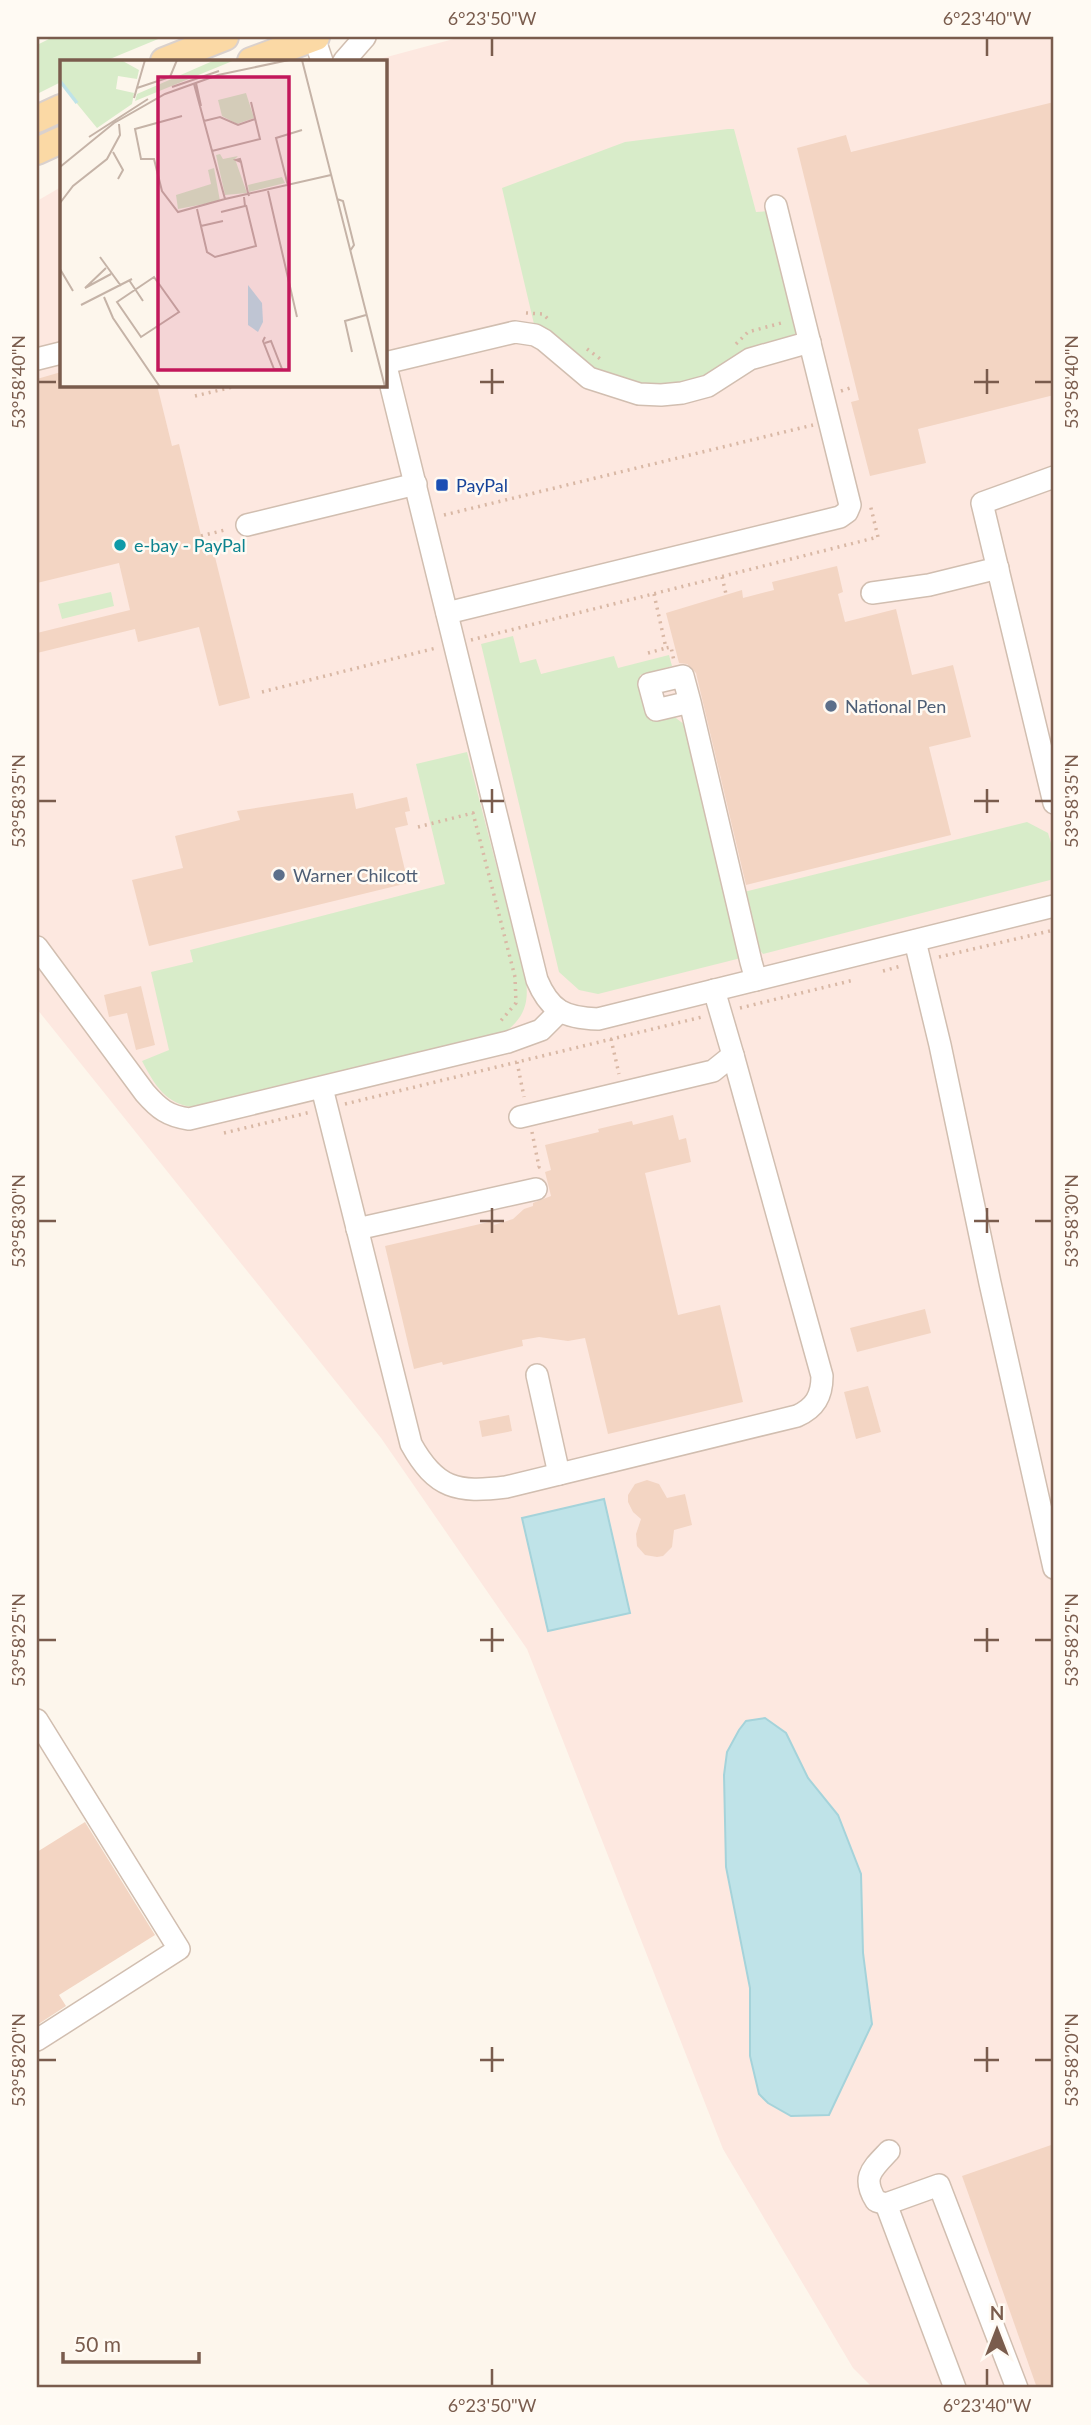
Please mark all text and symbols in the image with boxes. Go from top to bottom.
text: 6°23'50"W [448,7,537,29]
text: 6°23'40"W [943,7,1032,29]
inset map [60,60,387,387]
text: 53°58'40"N [7,335,29,429]
text: 53°58'40"N [1060,335,1082,429]
place label: PayPal [456,474,508,496]
marker: PayPal [434,477,450,493]
place label: e-bay - PayPal [134,534,246,556]
marker: e-bay - PayPal [112,537,128,553]
place label: National Pen [845,695,946,717]
marker: National Pen [823,698,839,714]
text: 53°58'35"N [7,754,29,848]
text: 53°58'35"N [1060,754,1082,848]
place label: Warner Chilcott [293,864,419,886]
marker: Warner Chilcott [271,867,287,883]
text: 53°58'30"N [7,1174,29,1268]
text: 53°58'30"N [1060,1174,1082,1268]
text: 53°58'25"N [7,1593,29,1687]
text: 53°58'25"N [1060,1593,1082,1687]
text: 53°58'20"N [7,2013,29,2107]
text: 53°58'20"N [1060,2013,1082,2107]
north arrow [962,2296,1032,2366]
text: N [990,2301,1004,2324]
scale bar [63,2320,200,2364]
text: 50 m [74,2331,121,2356]
text: 6°23'50"W [448,2394,537,2416]
text: 6°23'40"W [943,2394,1032,2416]

